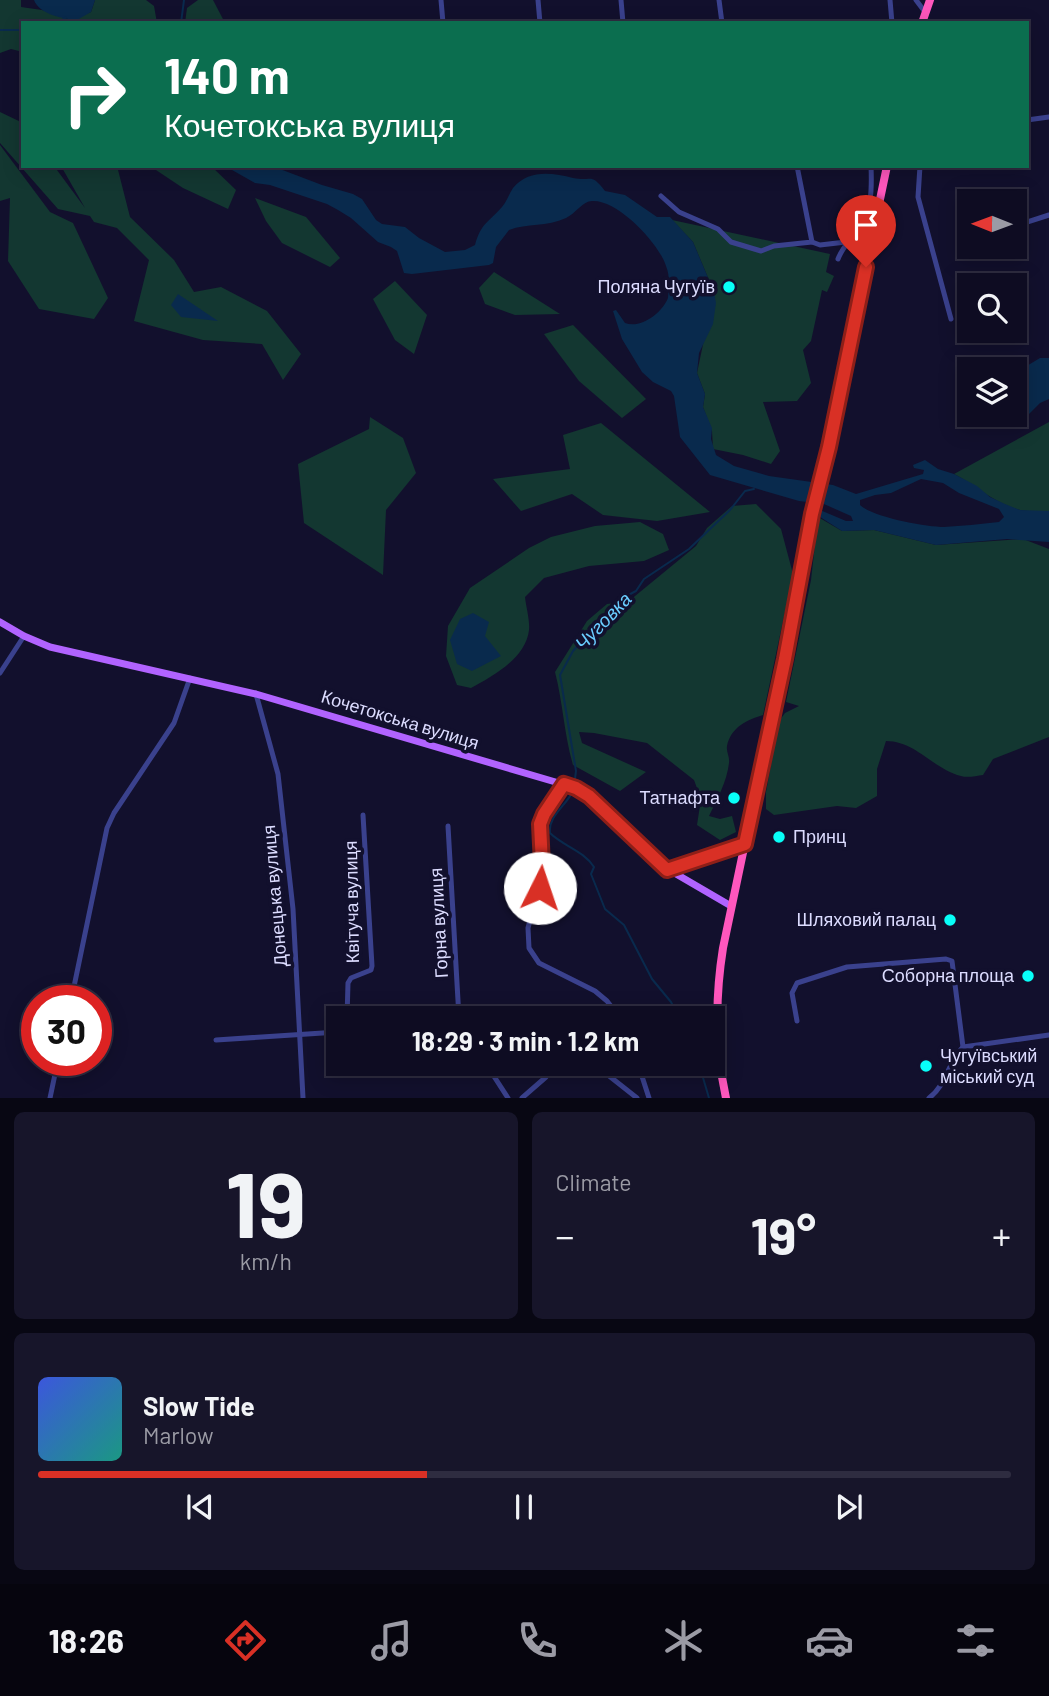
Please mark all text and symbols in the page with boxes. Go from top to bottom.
text: 140 m [164,45,290,104]
icon: right [49,49,140,140]
text: Кочетокська вулиця [164,105,455,143]
north arrow [957,189,1027,259]
map controls [957,189,1027,427]
pin [836,195,896,267]
icon: arrive [847,206,885,244]
button: search [957,273,1027,343]
place label: Поляна Чугуїв [598,275,715,297]
marker: Поляна Чугуїв [721,279,737,295]
button: layers [957,357,1027,427]
water label: Чуговка [570,587,636,654]
street label: Кочетокська вулиця [319,685,482,753]
place label: Татнафта [640,786,721,808]
marker: Татнафта [726,790,742,806]
street label: Донецька вулиця [257,824,291,968]
place label: Принц [793,825,846,847]
marker: Принц [771,829,787,845]
street label: Квітуча вулиця [339,840,363,964]
position arrow [503,851,577,925]
street label: Горна вулиця [424,867,452,979]
place label: Шляховий палац [797,908,936,930]
marker: Шляховий палац [942,912,958,928]
place label: Соборна площа [882,964,1015,986]
marker: Соборна площа [1020,968,1036,984]
speed limit sign: 30 [21,985,112,1076]
text: 18:29 · 3 min · 1.2 km [412,1025,639,1056]
place label: Чугуївський міський суд [940,1044,1037,1087]
marker: Чугуївський міський суд [918,1058,934,1074]
text: 19 [225,1147,306,1256]
text: Climate [556,1168,632,1196]
text: 19° [750,1203,816,1265]
text: − [556,1212,575,1258]
text: + [992,1212,1011,1258]
text: km/h [240,1247,292,1275]
text: Slow Tide [143,1390,255,1421]
text: Marlow [143,1421,214,1449]
icon: previous [181,1488,219,1526]
icon: pause [505,1488,543,1526]
icon: next [830,1488,868,1526]
icon: directions [221,1616,270,1665]
icon: music [367,1616,416,1665]
icon: phone [513,1616,562,1665]
icon: climate [659,1616,708,1665]
icon: car [805,1616,854,1665]
icon: filters [951,1616,1000,1665]
text: 18:26 [49,1621,124,1659]

